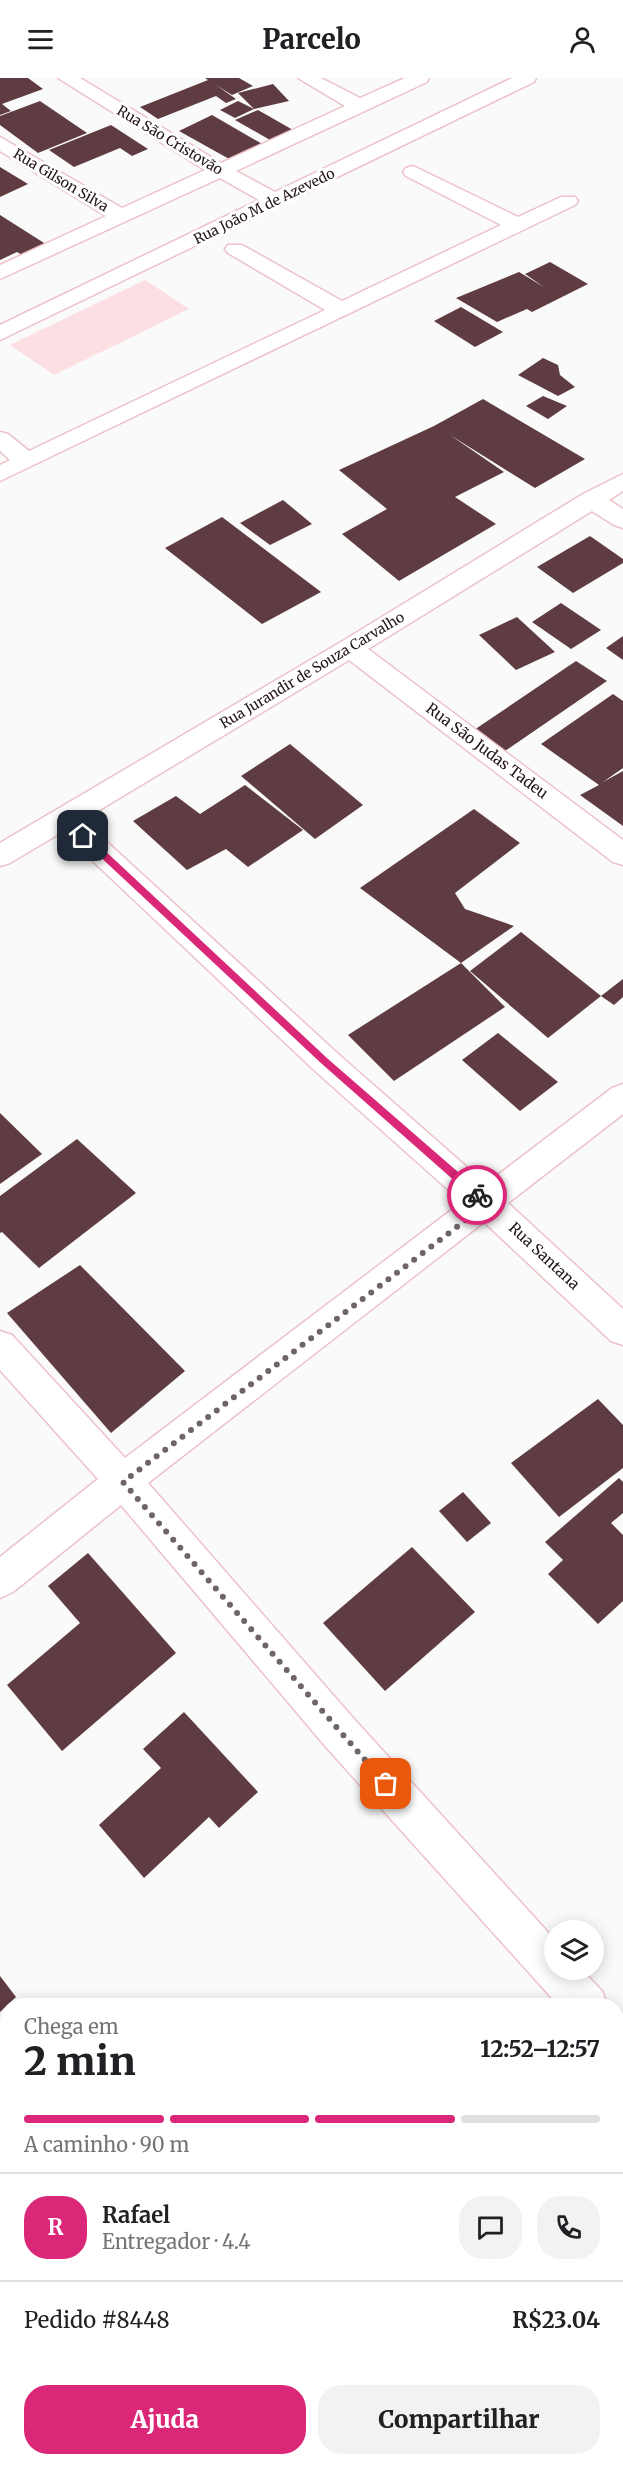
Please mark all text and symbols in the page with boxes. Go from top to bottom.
text: Parcelo [262,22,361,56]
icon: menu [24,23,57,56]
icon: person [566,23,599,56]
street label: Rua São Cristovão [114,101,226,179]
street label: Rua Gilson Silva [10,145,112,216]
street label: Rua João M de Azevedo [190,164,338,248]
street label: Rua Jurandir de Souza Carvalho [217,608,407,732]
street label: Rua São Judas Tadeu [422,698,552,803]
pin [57,810,108,861]
icon: home [66,819,99,852]
courier [447,1165,507,1225]
icon: bike [461,1179,494,1212]
street label: Rua Santana [505,1218,584,1293]
pin [360,1758,411,1809]
icon: bag [369,1767,402,1800]
map controls [544,1920,604,1980]
button: layers [544,1920,604,1980]
text: Chega em [24,2014,119,2039]
text: 12:52–12:57 [480,2035,600,2063]
text: 2 min [24,2037,136,2086]
text: A caminho · 90 m [24,2132,189,2157]
button: chat [459,2196,522,2259]
button: phone [537,2196,600,2259]
text: Rafael [102,2201,170,2229]
text: R [48,2213,63,2241]
text: Entregador · 4.4 [102,2229,251,2254]
text: Pedido #8448 [24,2306,170,2334]
text: R$23.04 [512,2306,600,2334]
button: Ajuda [24,2385,306,2454]
button: Compartilhar [318,2385,600,2454]

